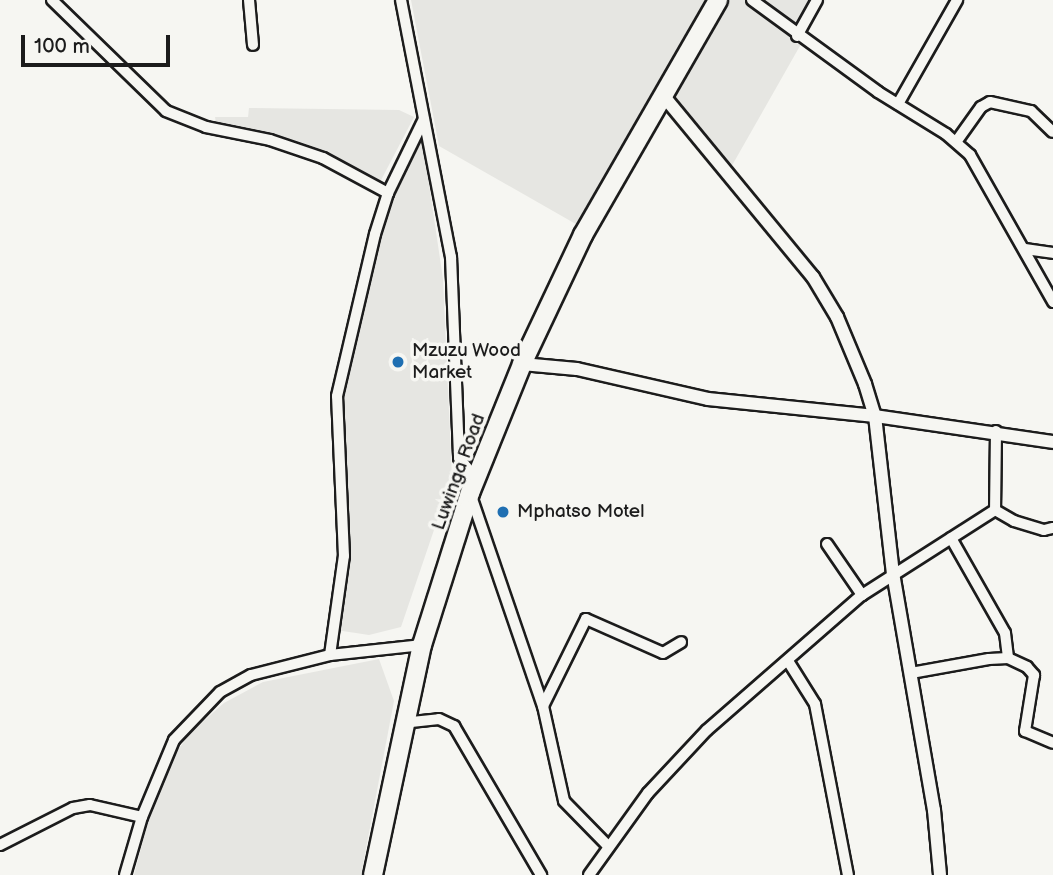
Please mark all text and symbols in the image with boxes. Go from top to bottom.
scale bar [24,21,173,65]
text: 100 m [34,34,90,59]
place label: Mzuzu Wood Market [412,340,522,384]
marker: Mzuzu Wood Market [390,354,406,370]
street label: Luwinga Road [427,411,491,533]
place label: Mphatso Motel [517,501,644,523]
marker: Mphatso Motel [495,504,511,520]

